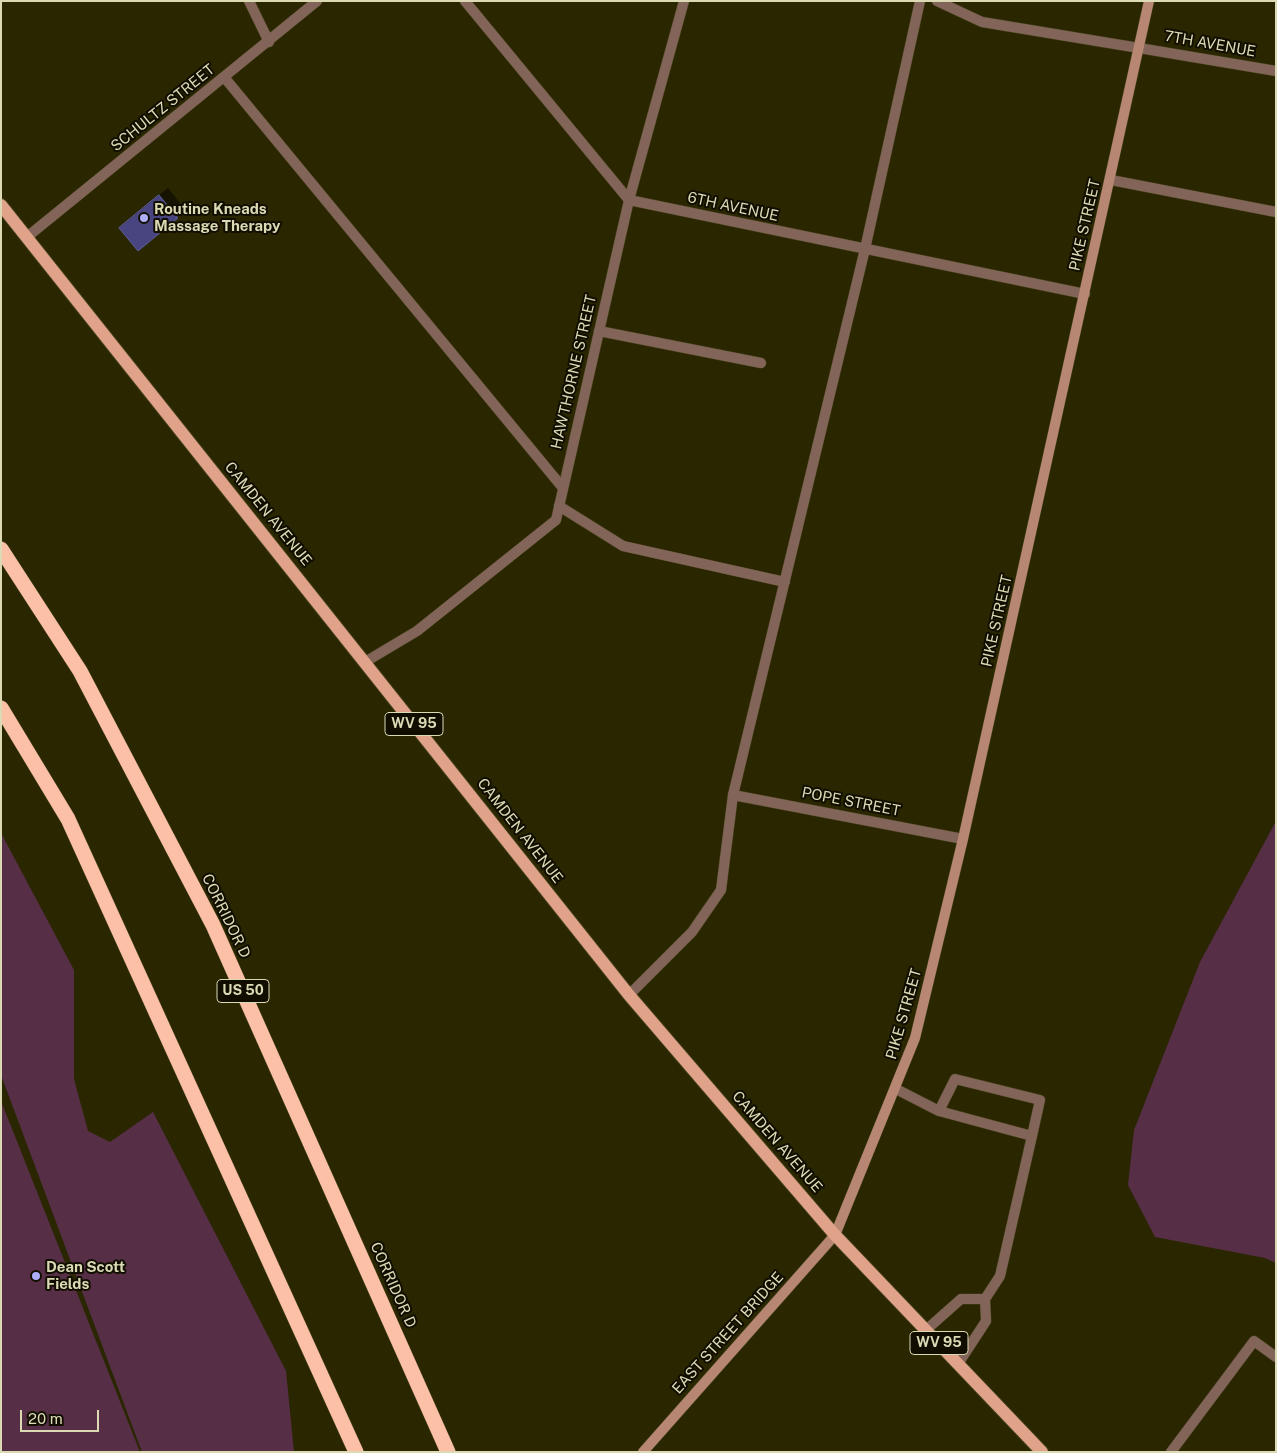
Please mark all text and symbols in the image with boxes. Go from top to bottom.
street label: 7TH AVENUE [1163,27,1257,61]
street label: SCHULTZ STREET [107,61,219,155]
street label: PIKE STREET [1066,177,1104,273]
street label: 6TH AVENUE [686,189,780,225]
place label: Routine Kneads Massage Therapy [154,200,280,235]
marker: Routine Kneads Massage Therapy [138,212,150,224]
street label: HAWTHORNE STREET [547,293,601,451]
street label: CAMDEN AVENUE [221,458,315,570]
street label: PIKE STREET [978,573,1016,669]
road number: WV 95 [385,712,443,736]
street label: CAMDEN AVENUE [473,775,567,887]
street label: POPE STREET [800,784,902,820]
street label: CORRIDOR D [198,871,254,961]
street label: PIKE STREET [882,966,926,1062]
road number: US 50 [217,979,269,1002]
street label: CAMDEN AVENUE [728,1088,826,1196]
street label: CORRIDOR D [366,1240,420,1330]
place label: Dean Scott Fields [46,1258,125,1293]
street label: EAST STREET BRIDGE [669,1268,787,1398]
marker: Dean Scott Fields [30,1270,42,1282]
road number: WV 95 [910,1332,968,1355]
scale bar [22,1400,101,1432]
text: 20 m [28,1410,63,1427]

